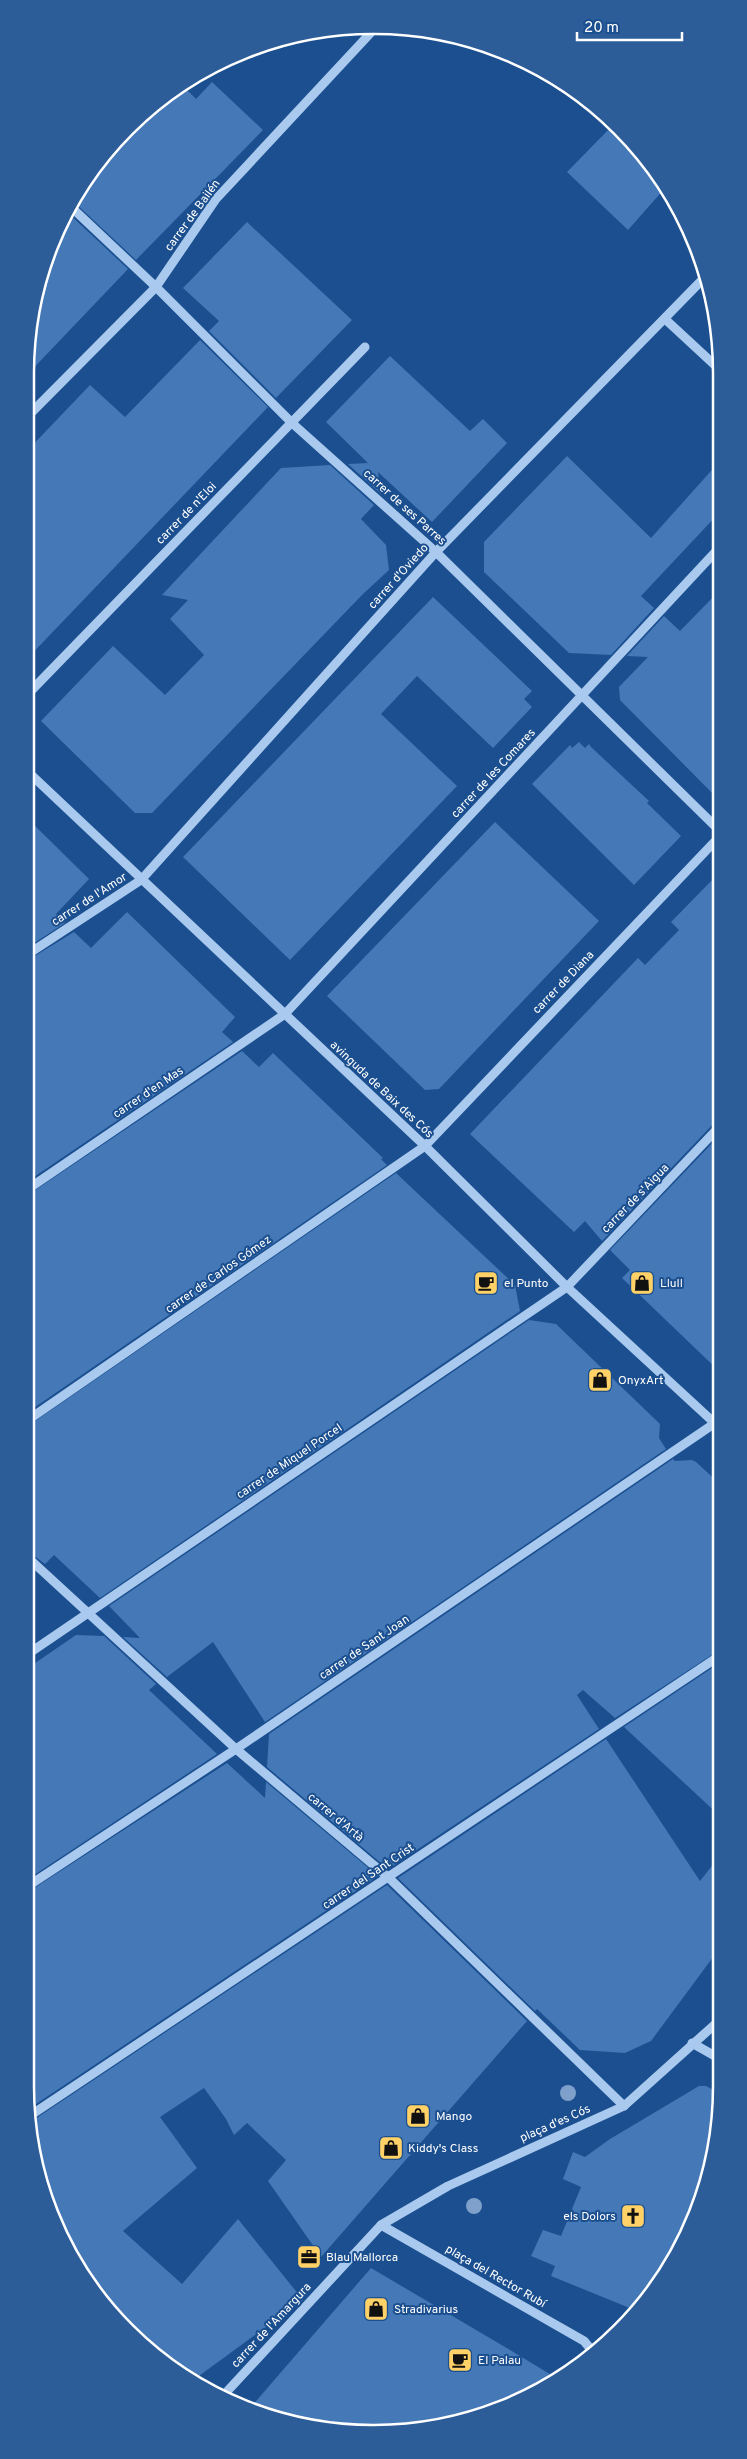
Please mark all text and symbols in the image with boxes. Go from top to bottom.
scale bar [577,10,682,42]
text: 20 m [584,19,619,38]
street label: carrer de Bailén [161,176,224,255]
street label: carrer de ses Parres [359,466,449,549]
street label: carrer de n'Eloi [153,479,221,548]
street label: carrer d'Oviedo [365,540,433,613]
street label: carrer de les Comares [448,726,539,822]
street label: carrer de l'Amor [49,869,131,930]
street label: carrer de Diana [529,948,598,1018]
street label: avinguda de Baix des Cós [326,1038,436,1142]
street label: carrer d'en Mas [110,1063,187,1122]
street label: carrer de s'Aigua [598,1161,673,1237]
street label: carrer de Carlos Gómez [162,1232,275,1318]
cafe icon: el Punto [473,1270,499,1296]
shop icon: Llull [629,1270,655,1296]
place label: el Punto [504,1276,549,1292]
place label: Llull [660,1276,683,1292]
shop icon: OnyxArt [587,1367,613,1393]
place label: OnyxArt [618,1373,663,1389]
street label: carrer de Miquel Porcel [234,1420,346,1503]
street label: carrer de Sant Joan [316,1612,413,1684]
street label: carrer d'Artà [304,1790,367,1846]
street label: carrer del Sant Crist [319,1840,418,1914]
street label: plaça d'es Cós [518,2101,593,2147]
shop icon: Mango [405,2103,431,2129]
place label: Mango [436,2109,472,2125]
shop icon: Kiddy's Class [378,2135,404,2161]
place label: Kiddy's Class [408,2141,478,2157]
church icon: els Dolors [620,2203,646,2229]
place label: els Dolors [563,2209,616,2225]
street label: plaça del Rector Rubí [442,2242,550,2313]
office icon: Blau Mallorca [296,2244,322,2270]
place label: Blau Mallorca [326,2250,398,2266]
street label: carrer de l'Amargura [228,2280,315,2372]
shop icon: Stradivarius [363,2296,389,2322]
place label: Stradivarius [394,2302,458,2318]
cafe icon: El Palau [447,2347,473,2373]
place label: El Palau [478,2353,521,2369]

